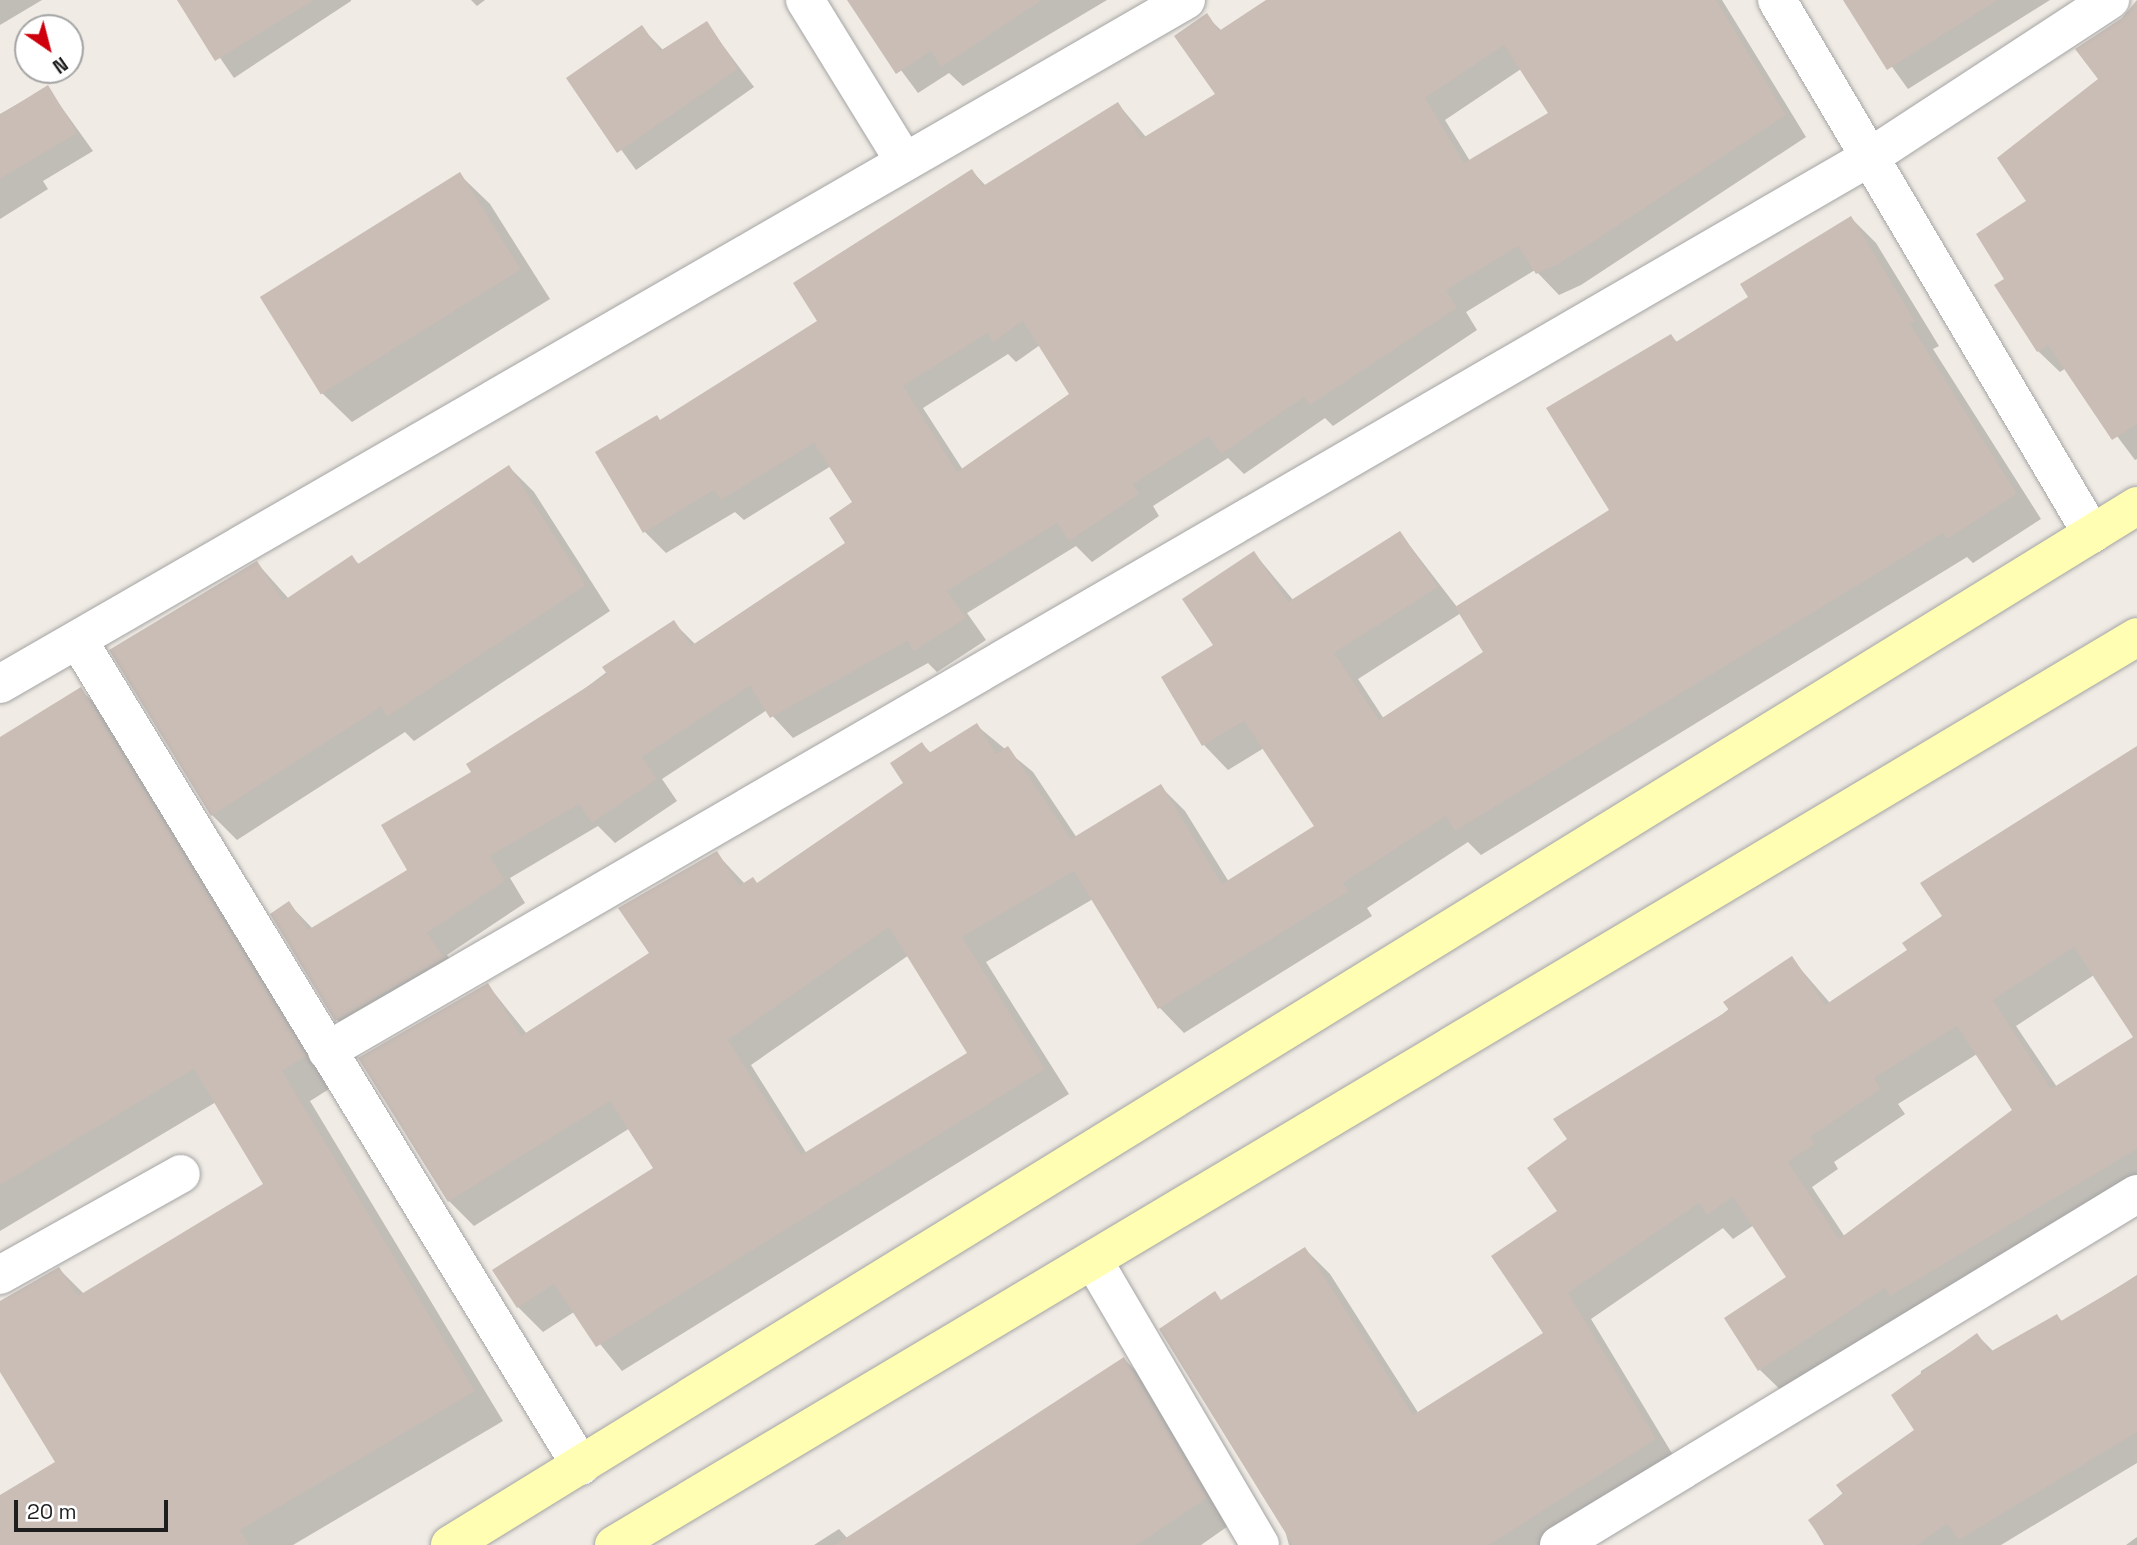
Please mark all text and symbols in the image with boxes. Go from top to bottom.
north arrow [14,14,84,84]
text: N [48,51,73,79]
scale bar [18,1486,172,1530]
text: 20 m [27,1498,77,1525]

